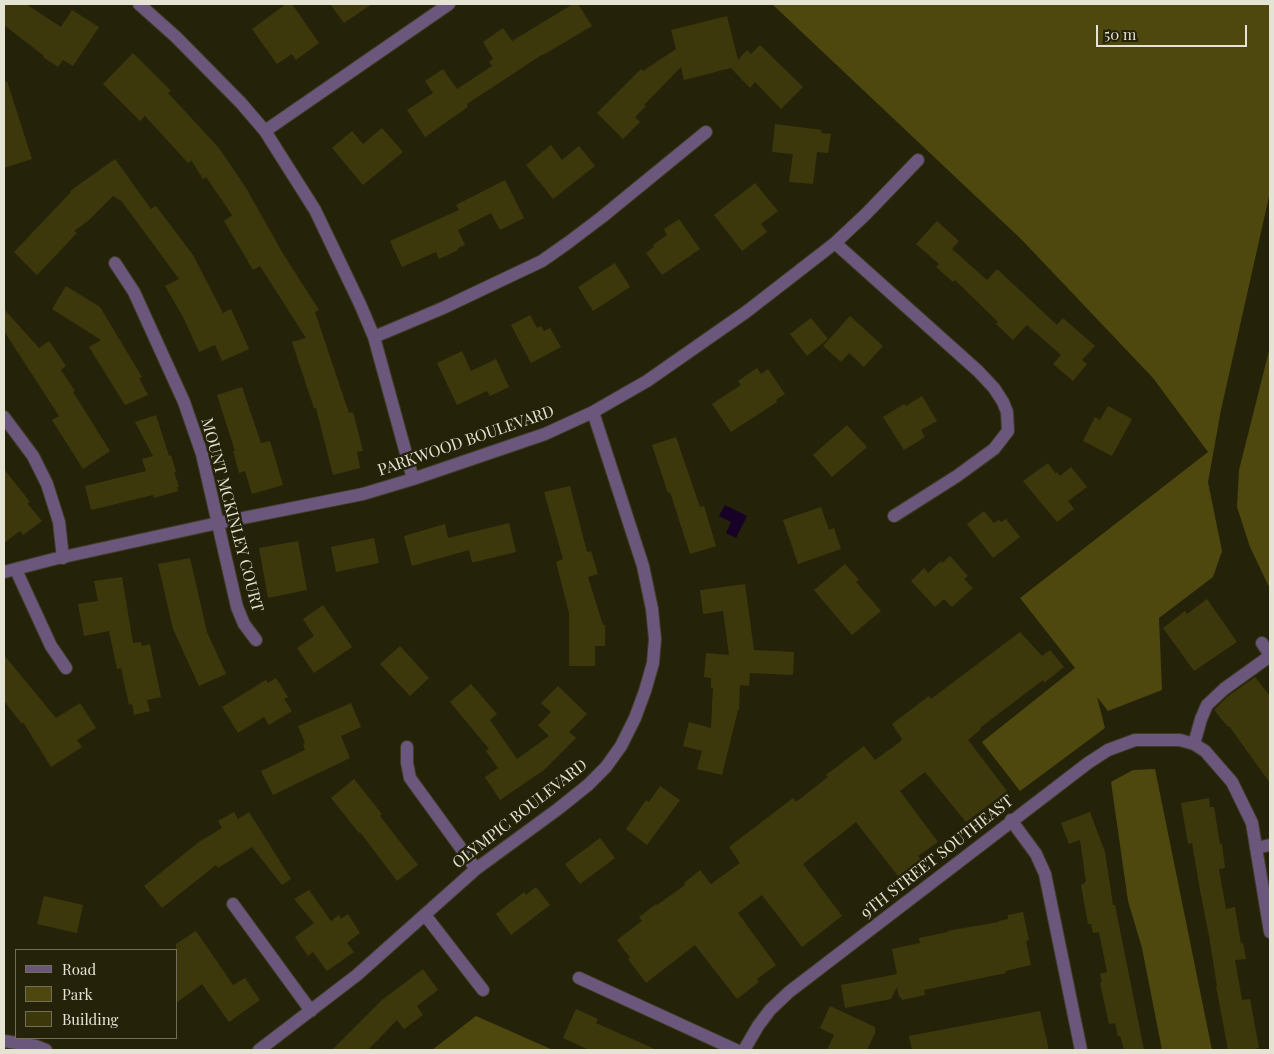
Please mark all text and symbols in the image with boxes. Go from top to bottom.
scale bar [1099,15,1250,47]
text: 50 m [1104,24,1136,44]
street label: PARKWOOD BOULEVARD [375,402,557,480]
street label: MOUNT MCKINLEY COURT [197,416,267,614]
street label: OLYMPIC BOULEVARD [449,755,591,873]
street label: 9TH STREET SOUTHEAST [857,791,1017,923]
legend [15,949,178,1039]
text: Road [62,959,96,979]
text: Park [62,984,93,1004]
text: Building [62,1009,118,1029]

